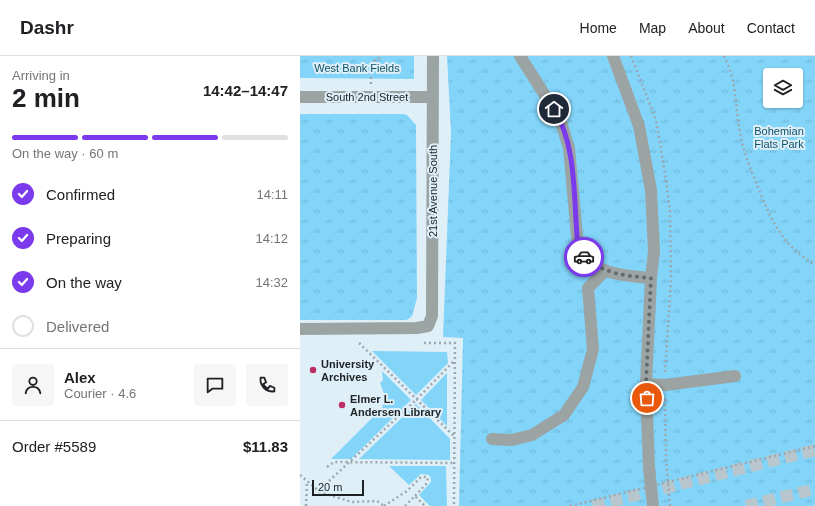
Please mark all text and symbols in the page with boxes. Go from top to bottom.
text: Dashr [20,17,74,38]
text: Home [580,20,617,36]
text: Map [639,20,666,36]
text: About [688,20,725,36]
text: Contact [747,20,795,36]
park label: West Bank Fields [314,62,400,74]
text: Arriving in [12,68,70,83]
map controls [763,68,803,108]
button: layers [763,68,803,108]
text: 14:42–14:47 [203,82,288,99]
text: 2 min [12,83,80,113]
street label: South 2nd Street [326,91,408,103]
pin [537,92,571,126]
icon: home [543,98,565,120]
park label: Bohemian Flats Park [754,125,804,150]
street label: 21st Avenue South [427,145,439,237]
text: On the way · 60 m [12,146,118,161]
icon: check [12,183,34,205]
text: Confirmed [46,186,115,203]
text: 14:11 [256,187,288,202]
icon: check [12,227,34,249]
text: Preparing [46,230,111,247]
text: 14:12 [255,231,288,246]
courier [564,237,604,277]
icon: car [573,246,595,268]
icon: check [12,271,34,293]
text: On the way [46,274,122,291]
text: 14:32 [255,275,288,290]
text: Delivered [46,318,109,335]
place label: University Archives [321,358,375,383]
button: person [12,364,54,406]
button: chat [194,364,236,406]
button: phone [246,364,288,406]
marker: University Archives [308,365,318,375]
text: Alex [64,369,96,386]
pin [630,381,664,415]
text: Courier · 4.6 [64,386,136,401]
icon: bag [636,387,658,409]
place label: Elmer L. Andersen Library [350,393,442,418]
marker: Elmer L. Andersen Library [337,400,347,410]
text: Order #5589 [12,438,96,455]
text: $11.83 [243,438,288,455]
scale bar [312,478,364,497]
text: 20 m [318,481,342,493]

